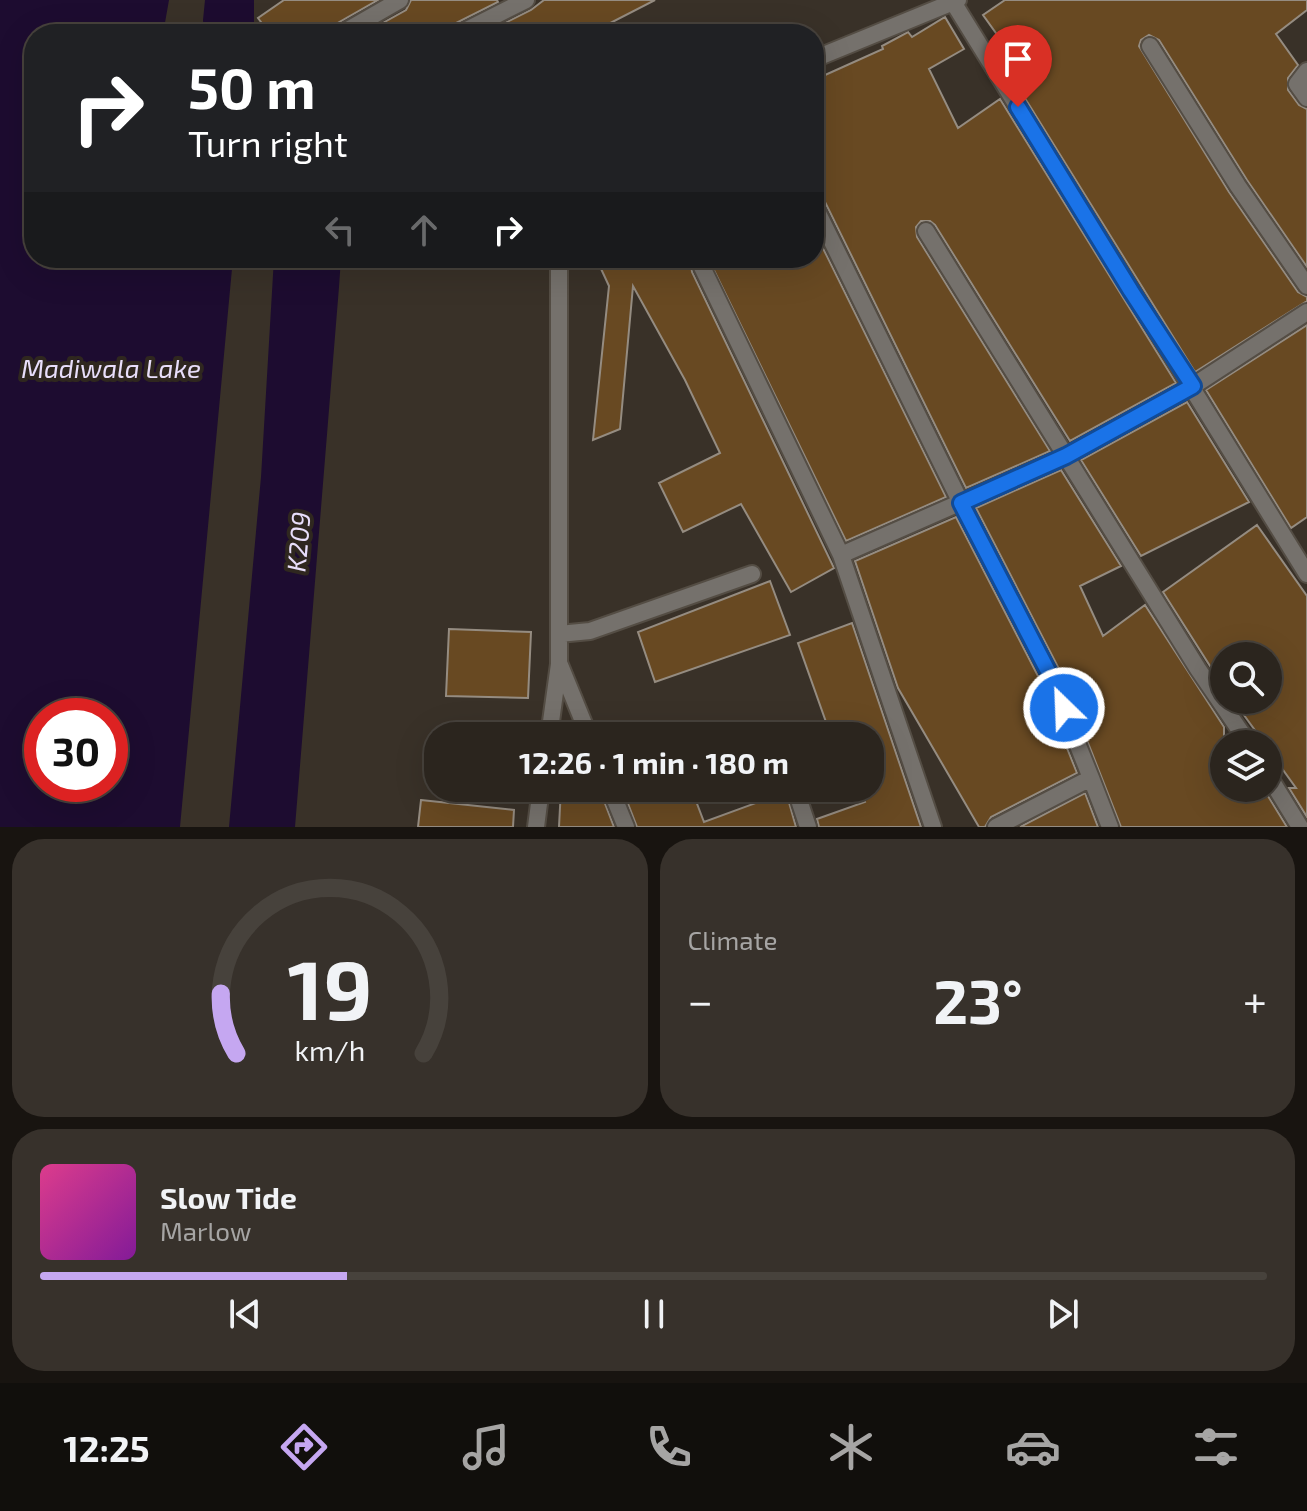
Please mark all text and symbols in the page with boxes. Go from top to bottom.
pin [984,25,1052,107]
icon: arrive [996,37,1040,81]
text: 50 m [188,53,316,120]
icon: right [56,56,160,160]
text: Turn right [188,121,348,164]
icon: left [318,208,362,252]
icon: ahead [402,208,446,252]
icon: right [486,208,530,252]
water label: Madiwala Lake [21,352,201,383]
water label: K209 [279,510,316,573]
map controls [1210,642,1282,802]
button: search [1210,642,1282,714]
position arrow [1022,666,1106,750]
speed limit sign: 30 [24,698,128,802]
button: layers [1210,730,1282,802]
text: 12:26 · 1 min · 180 m [519,744,789,780]
text: Climate [688,924,777,955]
text: 19 [287,937,372,1037]
text: 23° [933,964,1023,1036]
text: − [688,973,713,1026]
text: + [1243,973,1267,1026]
text: km/h [294,1032,365,1067]
text: Slow Tide [160,1179,297,1215]
text: Marlow [160,1215,251,1246]
icon: previous [223,1292,267,1336]
icon: pause [632,1292,676,1336]
icon: next [1041,1292,1085,1336]
icon: directions [276,1419,332,1475]
icon: music [458,1419,514,1475]
icon: phone [641,1419,697,1475]
icon: climate [823,1419,879,1475]
icon: car [1005,1419,1061,1475]
icon: filters [1188,1419,1244,1475]
text: 12:25 [63,1426,150,1469]

